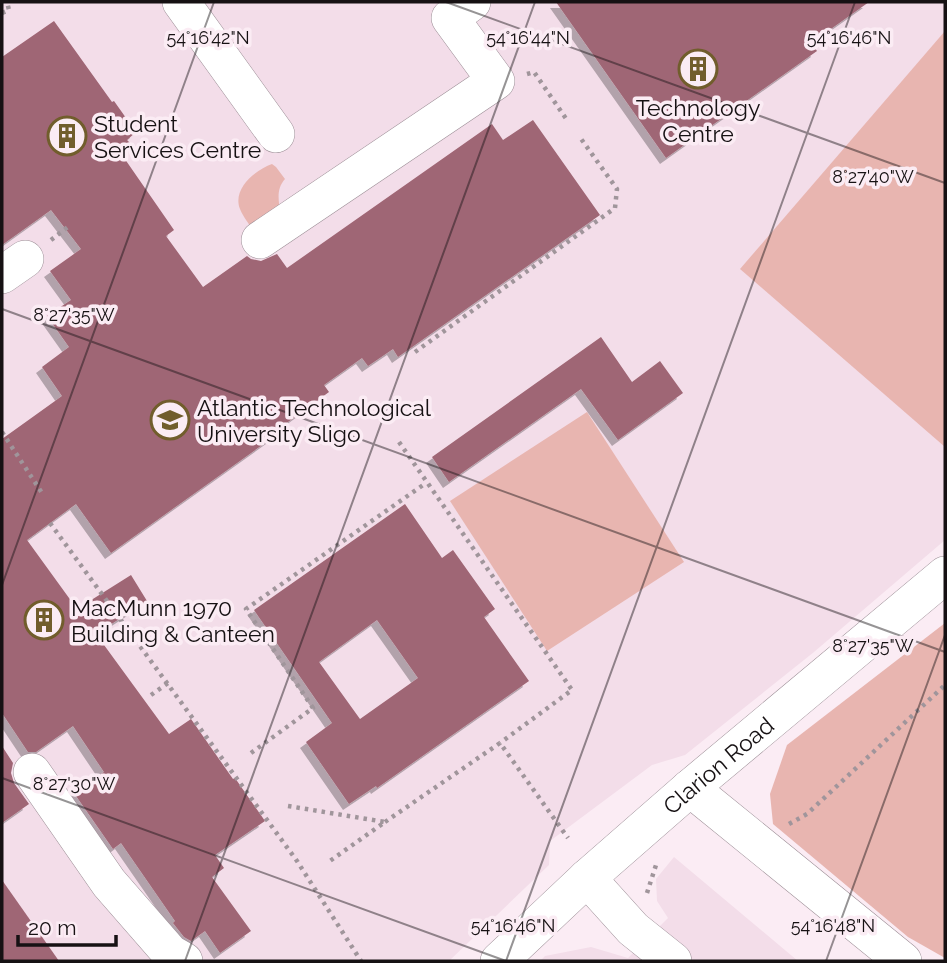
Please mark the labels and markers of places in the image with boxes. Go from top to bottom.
building icon: Technology Centre [677,48,719,90]
place label: Technology Centre [636,94,760,147]
place label: Student Services Centre [94,110,261,163]
building icon: Student Services Centre [46,115,88,157]
place label: Atlantic Technological University Sligo [197,394,432,447]
school or university icon: Atlantic Technological University Sligo [149,399,191,441]
place label: MacMunn 1970 Building & Canteen [71,594,275,647]
building icon: MacMunn 1970 Building & Canteen [23,599,65,641]

